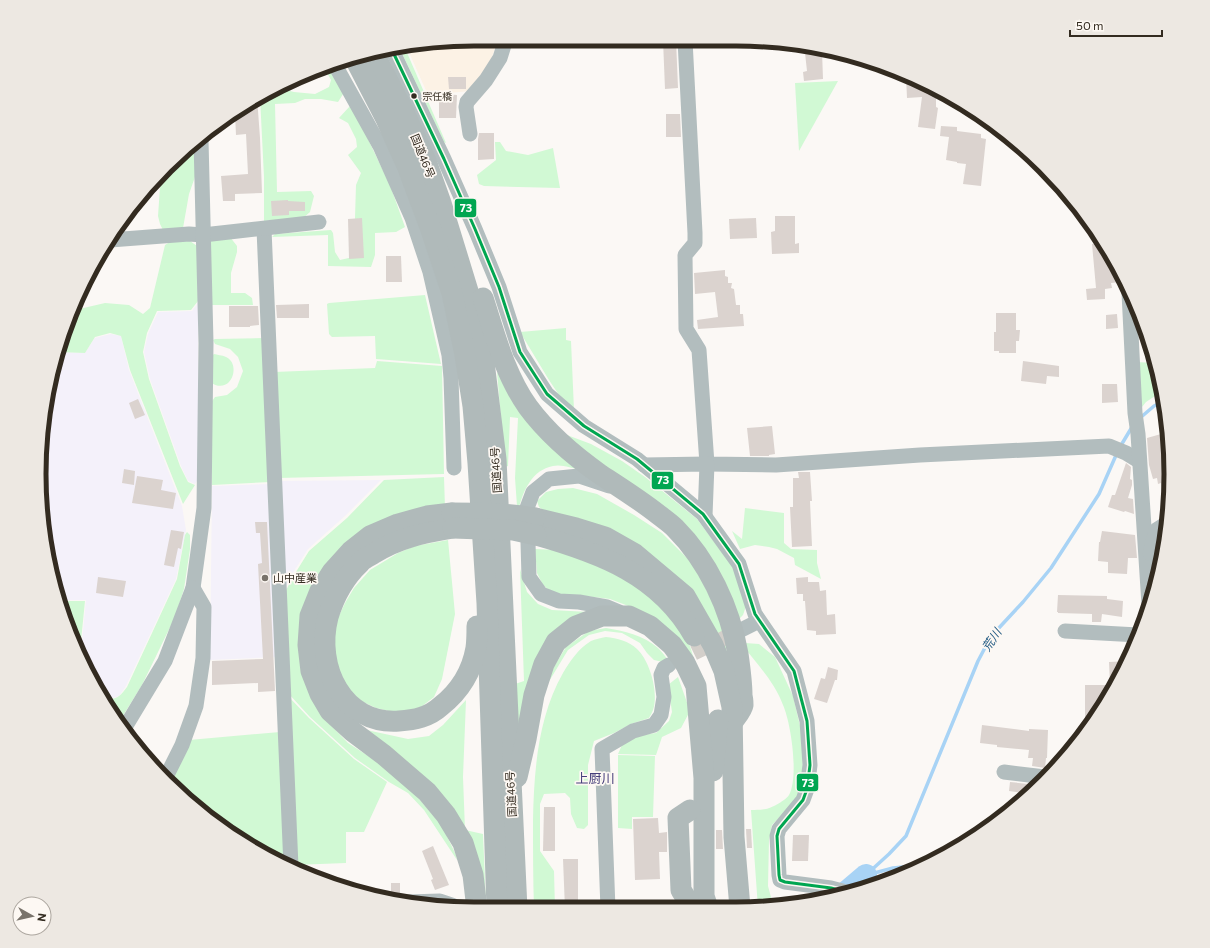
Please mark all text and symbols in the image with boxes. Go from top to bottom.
scale bar [1070,12,1162,38]
text: 50 m [1076,18,1104,32]
place label: 宗任橋 [422,90,452,102]
marker: 宗任橋 [409,91,419,101]
street label: 国道46号 [409,132,438,180]
line badge: 73 [454,198,477,218]
text: 73 [460,201,472,214]
street label: 国道46号 [487,446,504,494]
line badge: 73 [651,471,674,490]
text: 73 [657,473,669,486]
place label: 山中産業 [273,571,317,584]
marker: 山中産業 [260,573,270,583]
water label: 荒川 [979,624,1005,653]
district label: 上厨川 [575,770,615,786]
street label: 国道46号 [503,771,518,817]
line badge: 73 [796,773,819,792]
text: 73 [802,776,814,789]
north arrow [12,896,52,936]
text: N [35,912,49,922]

